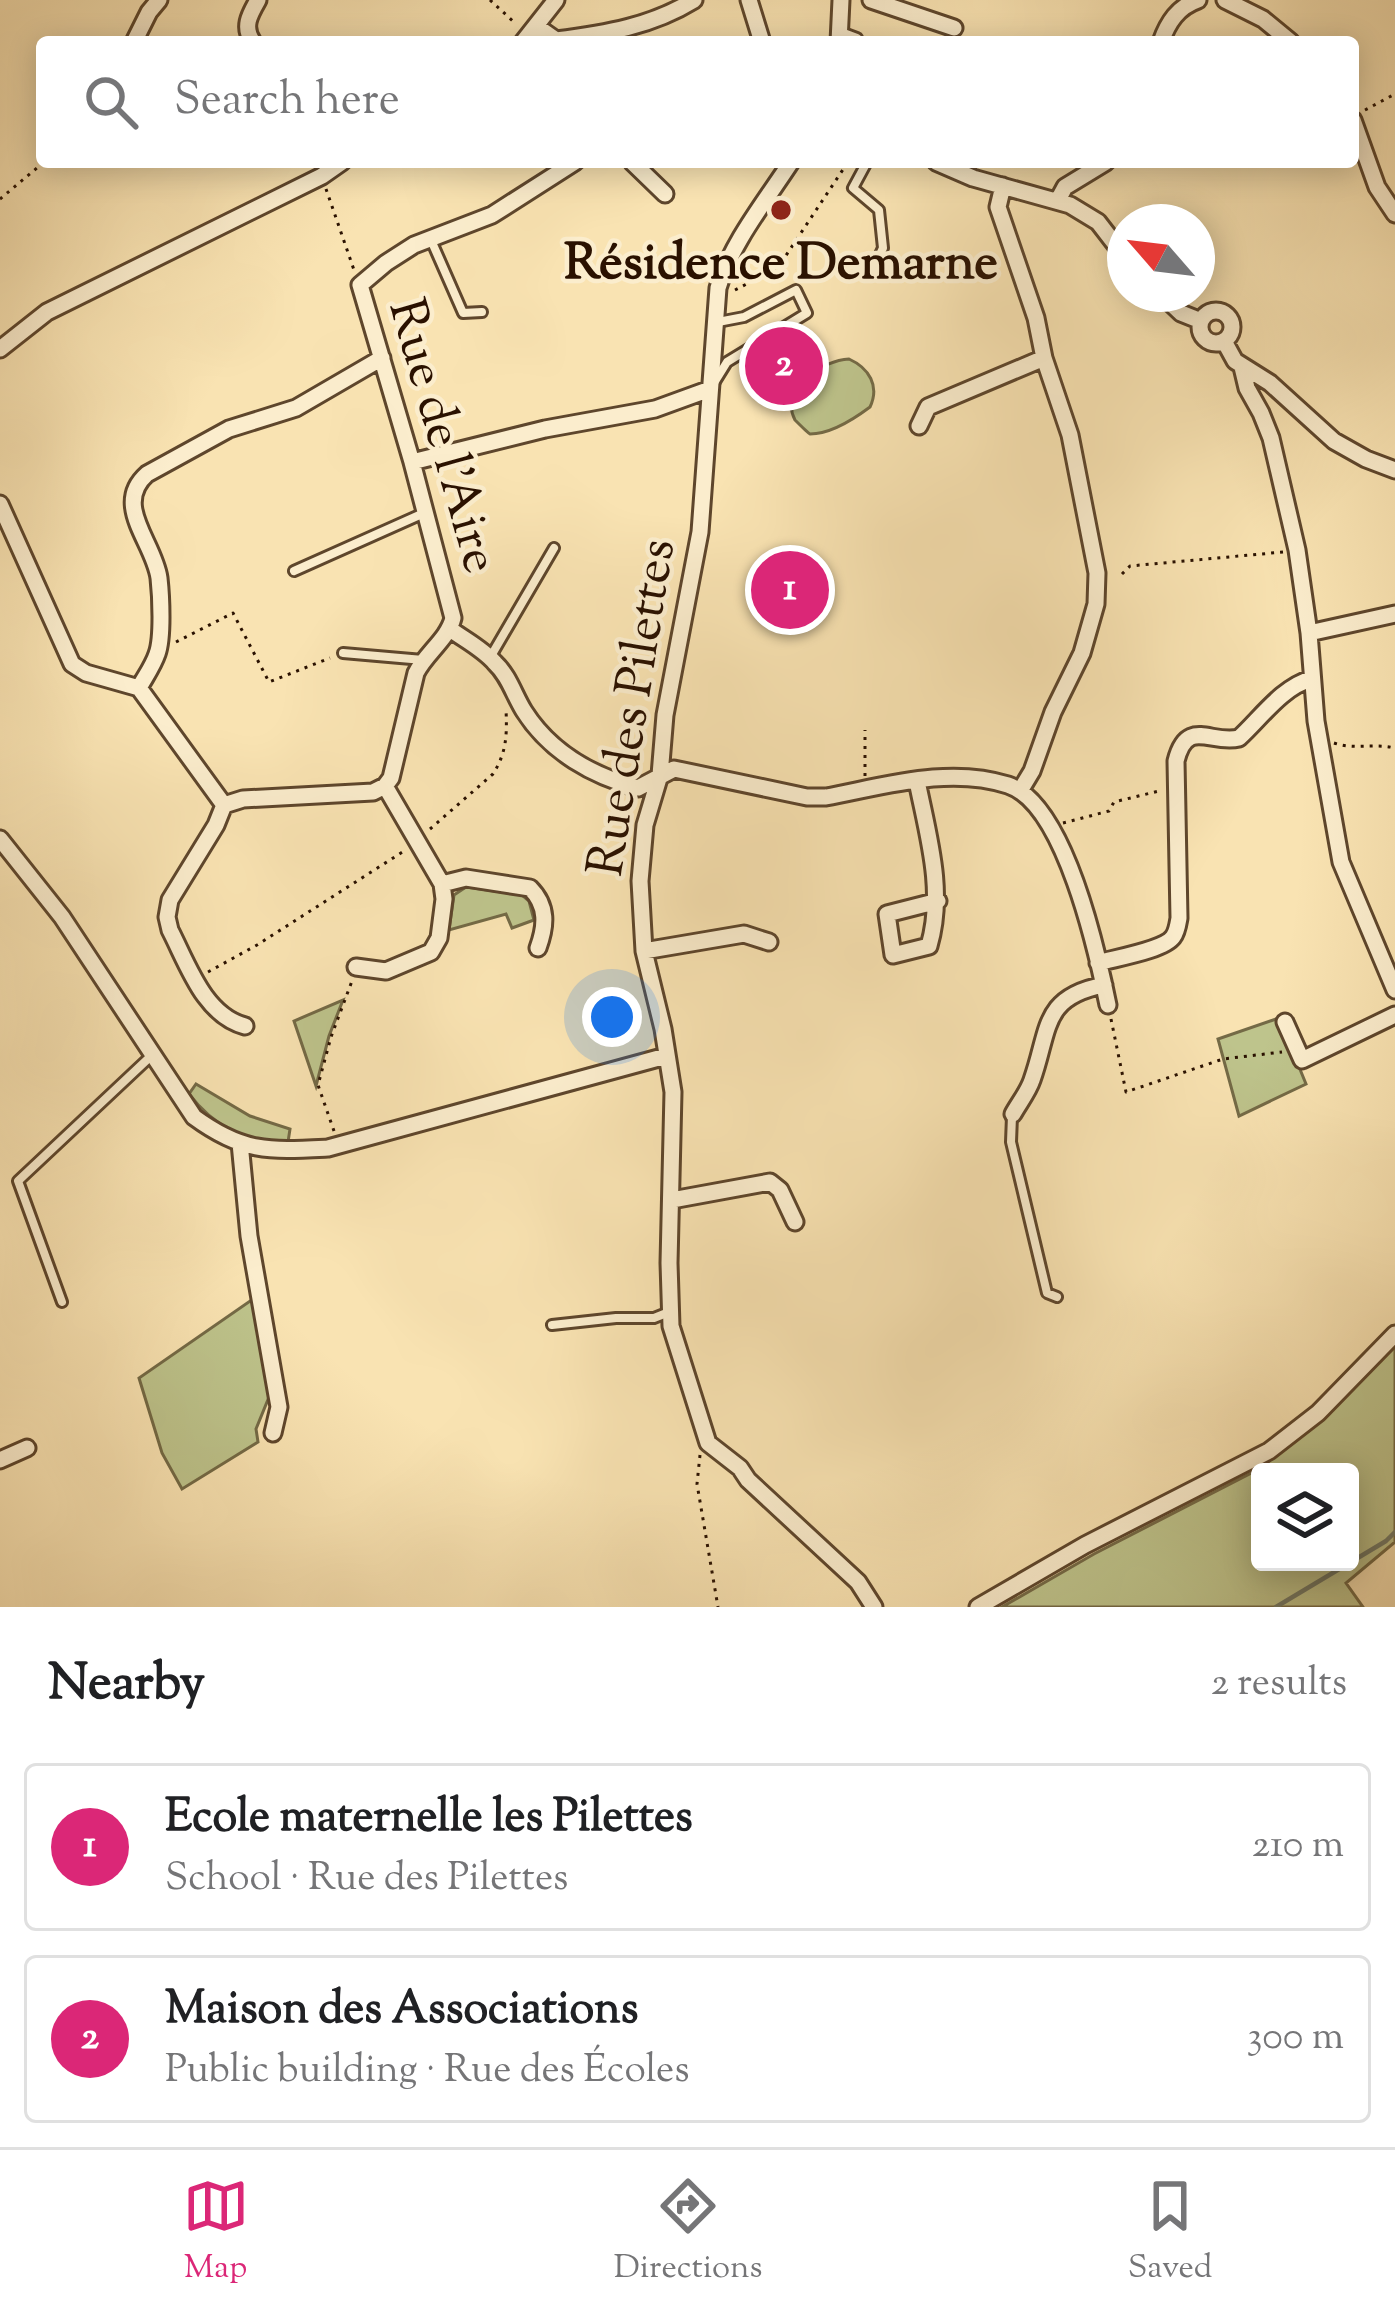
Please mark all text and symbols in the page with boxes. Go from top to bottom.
search box [36,36,1359,168]
icon: search [78,69,144,135]
text: Search here [174,70,400,135]
marker: Résidence Demarne [768,197,794,223]
north arrow [1107,204,1215,312]
place label: Résidence Demarne [564,229,998,302]
street label: Rue de l'Aire [367,291,515,582]
pin: 2 [745,321,823,411]
street label: Rue des Pilettes [572,534,697,882]
pin: 1 [751,545,829,635]
your location [582,987,642,1047]
map controls [1251,1463,1359,1571]
button: layers [1251,1463,1359,1571]
text: Nearby [48,1649,205,1722]
text: 2 results [1211,1657,1347,1713]
text: Ecole maternelle les Pilettes [165,1787,693,1852]
text: 1 [83,1819,97,1875]
text: 210 m [1252,1819,1344,1875]
text: School · Rue des Pilettes [165,1852,568,1908]
text: Maison des Associations [165,1979,638,2044]
text: 2 [81,2011,99,2067]
text: 300 m [1247,2011,1344,2067]
text: Public building · Rue des Écoles [165,2044,690,2100]
tab: Map [183,2173,249,2293]
tab: Directions [614,2173,763,2293]
tab: Saved [1128,2173,1212,2293]

